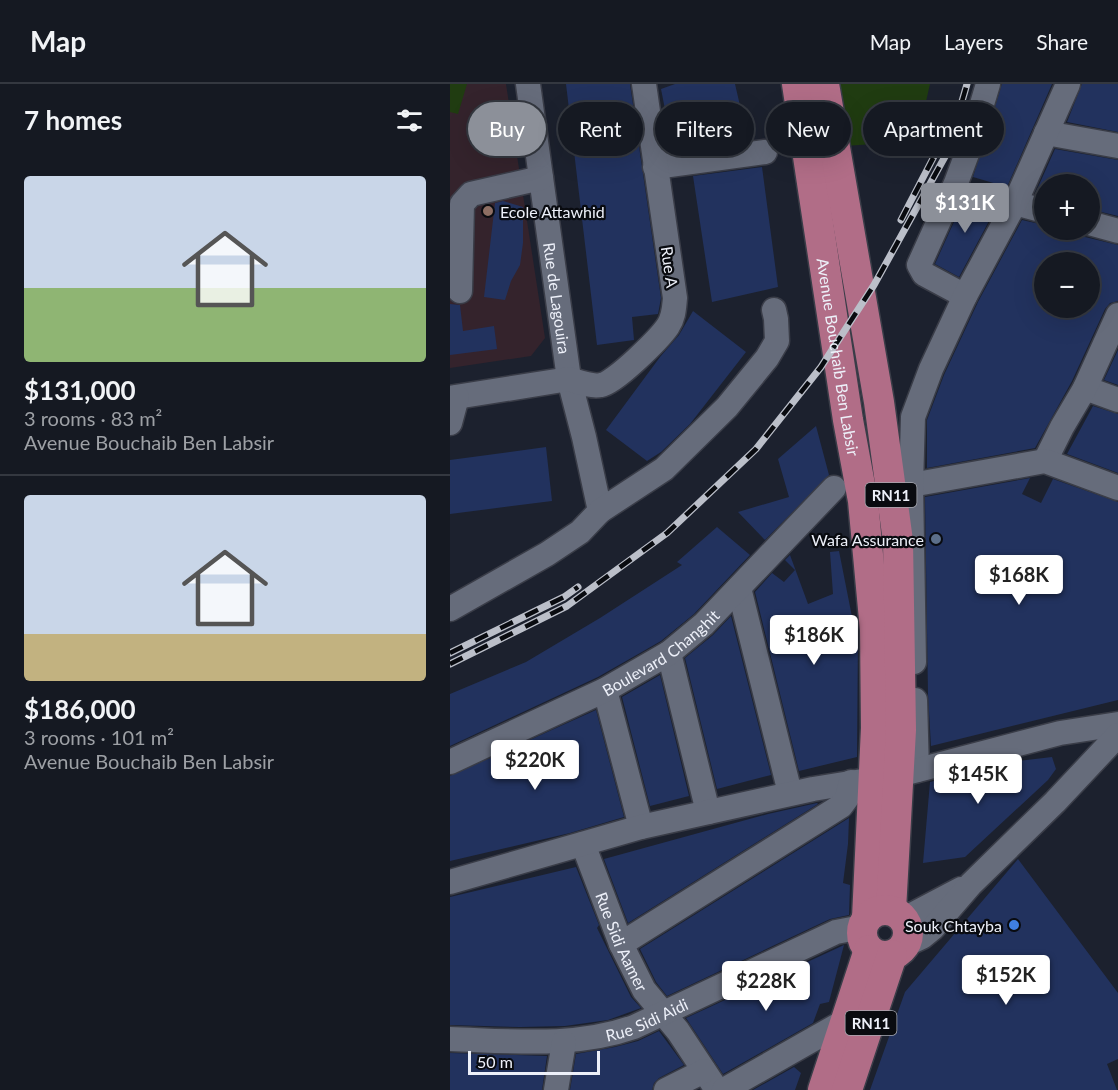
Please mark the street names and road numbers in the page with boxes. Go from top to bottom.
street label: Rue de Lagouira [541,241,575,355]
street label: Rue A [658,245,682,289]
street label: Avenue Bouchaib Ben Labsir [814,256,864,458]
road number: RN11 [866,483,916,507]
street label: Boulevard Changhit [598,605,723,699]
street label: Rue Sidi Aamer [593,889,652,994]
street label: Rue Sidi Aidi [604,994,691,1044]
road number: RN11 [846,1011,896,1035]

